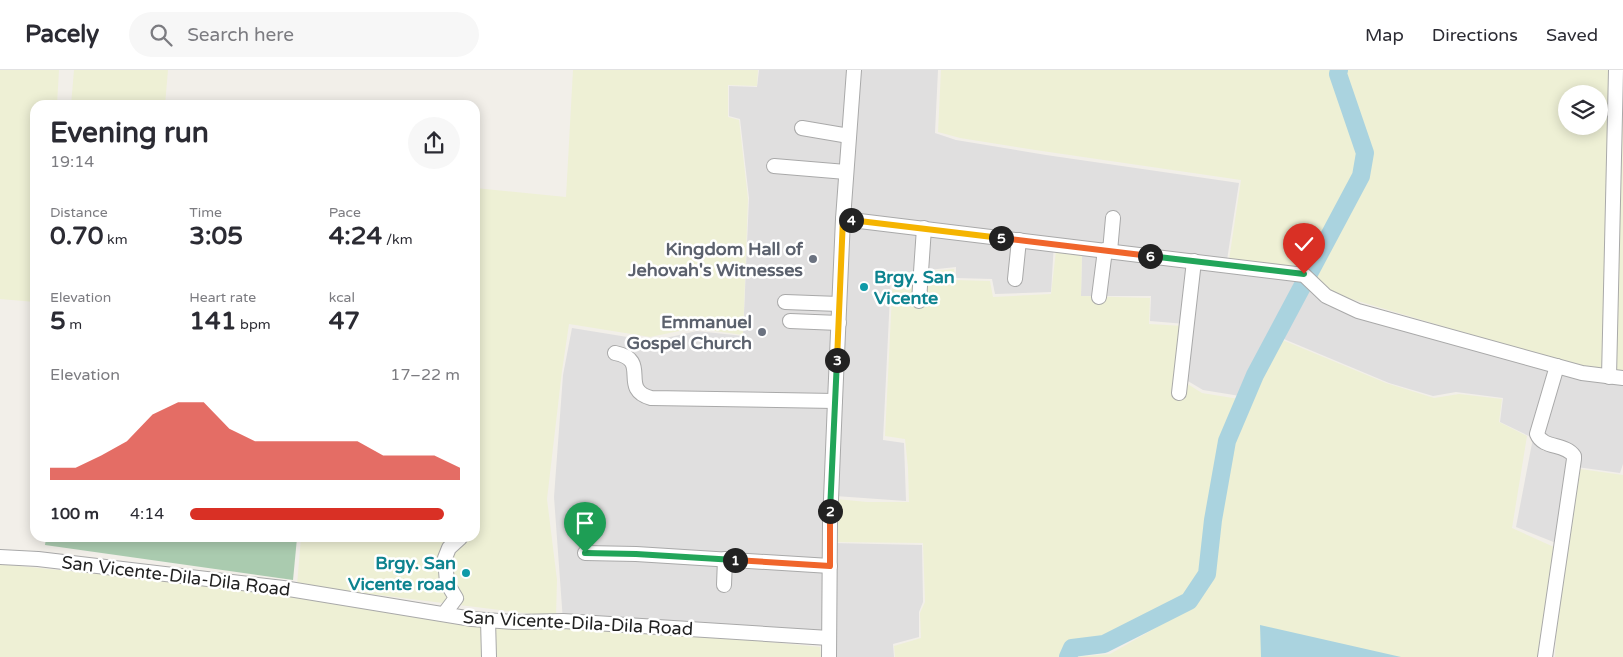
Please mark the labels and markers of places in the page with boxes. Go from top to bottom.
pin: 4 [838,208,864,232]
pin [1283,223,1325,274]
pin: 5 [988,226,1014,250]
place label: Kingdom Hall of Jehovah's Witnesses [627,238,804,281]
pin: 6 [1138,244,1162,268]
marker: Kingdom Hall of Jehovah's Witnesses [807,253,819,265]
place label: Brgy. San Vicente [874,266,955,309]
marker: Brgy. San Vicente [858,281,870,293]
place label: Emmanuel Gospel Church [627,311,752,354]
marker: Emmanuel Gospel Church [756,326,768,338]
pin: 3 [824,348,850,372]
pin: 2 [818,498,842,524]
pin [564,502,606,553]
pin: 1 [722,548,748,572]
place label: Brgy. San Vicente road [348,552,456,595]
marker: Brgy. San Vicente road [460,567,472,579]

